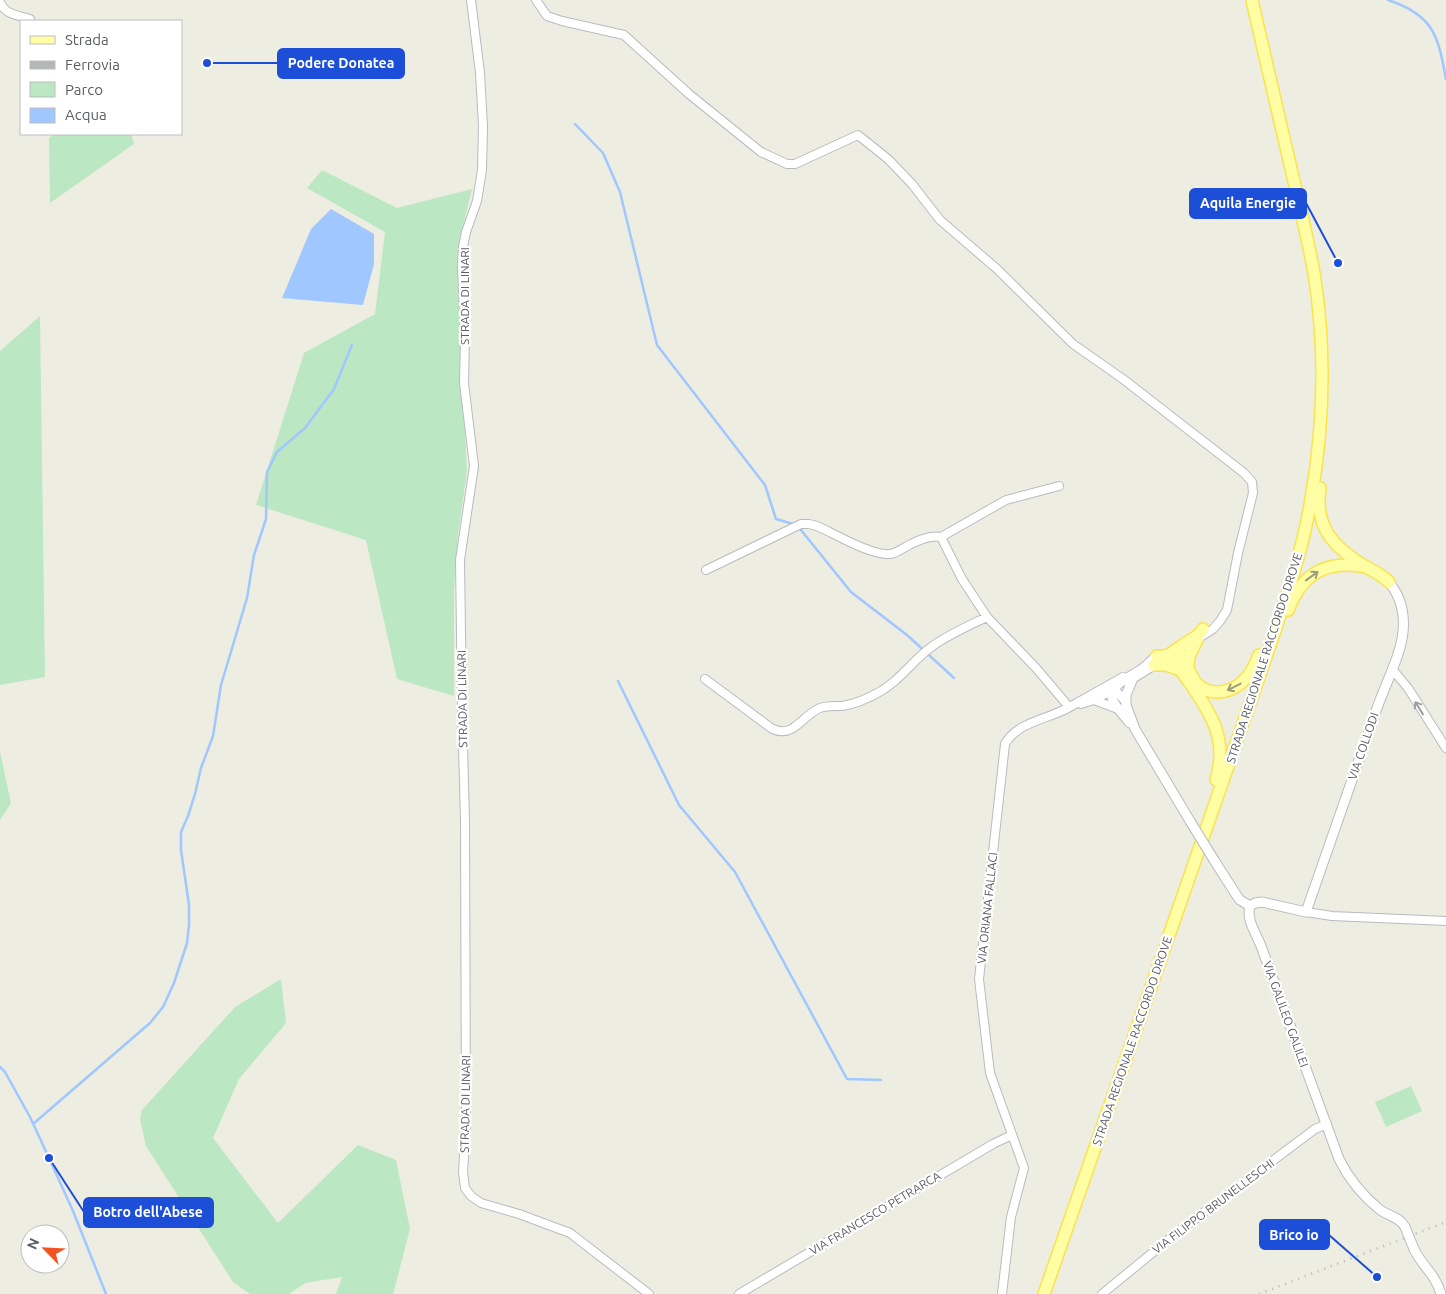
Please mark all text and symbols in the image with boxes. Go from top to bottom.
legend [20,20,182,135]
text: Strada [65,31,109,48]
callout: Podere Donatea [278,49,404,78]
text: Podere Donatea [288,55,394,71]
text: Ferrovia [65,56,120,73]
text: Parco [65,81,103,98]
text: Acqua [65,106,107,123]
callout: Aquila Energie [1190,189,1306,218]
text: Aquila Energie [1200,195,1296,211]
street label: STRADA DI LINARI [458,247,471,345]
street label: STRADA REGIONALE RACCORDO DROVE [1224,551,1304,765]
one-way arrow [1305,571,1319,581]
street label: STRADA DI LINARI [455,650,469,748]
one-way arrow [1226,682,1241,692]
one-way arrow [1414,701,1424,715]
street label: VIA COLLODI [1345,711,1381,781]
street label: VIA ORIANA FALLACI [975,851,999,965]
street label: STRADA REGIONALE RACCORDO DROVE [1090,934,1174,1147]
street label: VIA GALILEO GALILEI [1261,959,1311,1069]
street label: STRADA DI LINARI [458,1055,472,1153]
street label: VIA FILIPPO BRUNELLESCHI [1150,1156,1276,1256]
street label: VIA FRANCESCO PETRARCA [807,1169,943,1257]
callout: Botro dell'Abese [84,1198,213,1227]
text: Botro dell'Abese [93,1204,203,1220]
callout: Brico io [1260,1220,1329,1249]
north arrow [20,1224,70,1274]
text: Brico io [1269,1227,1319,1243]
text: N [24,1236,43,1252]

